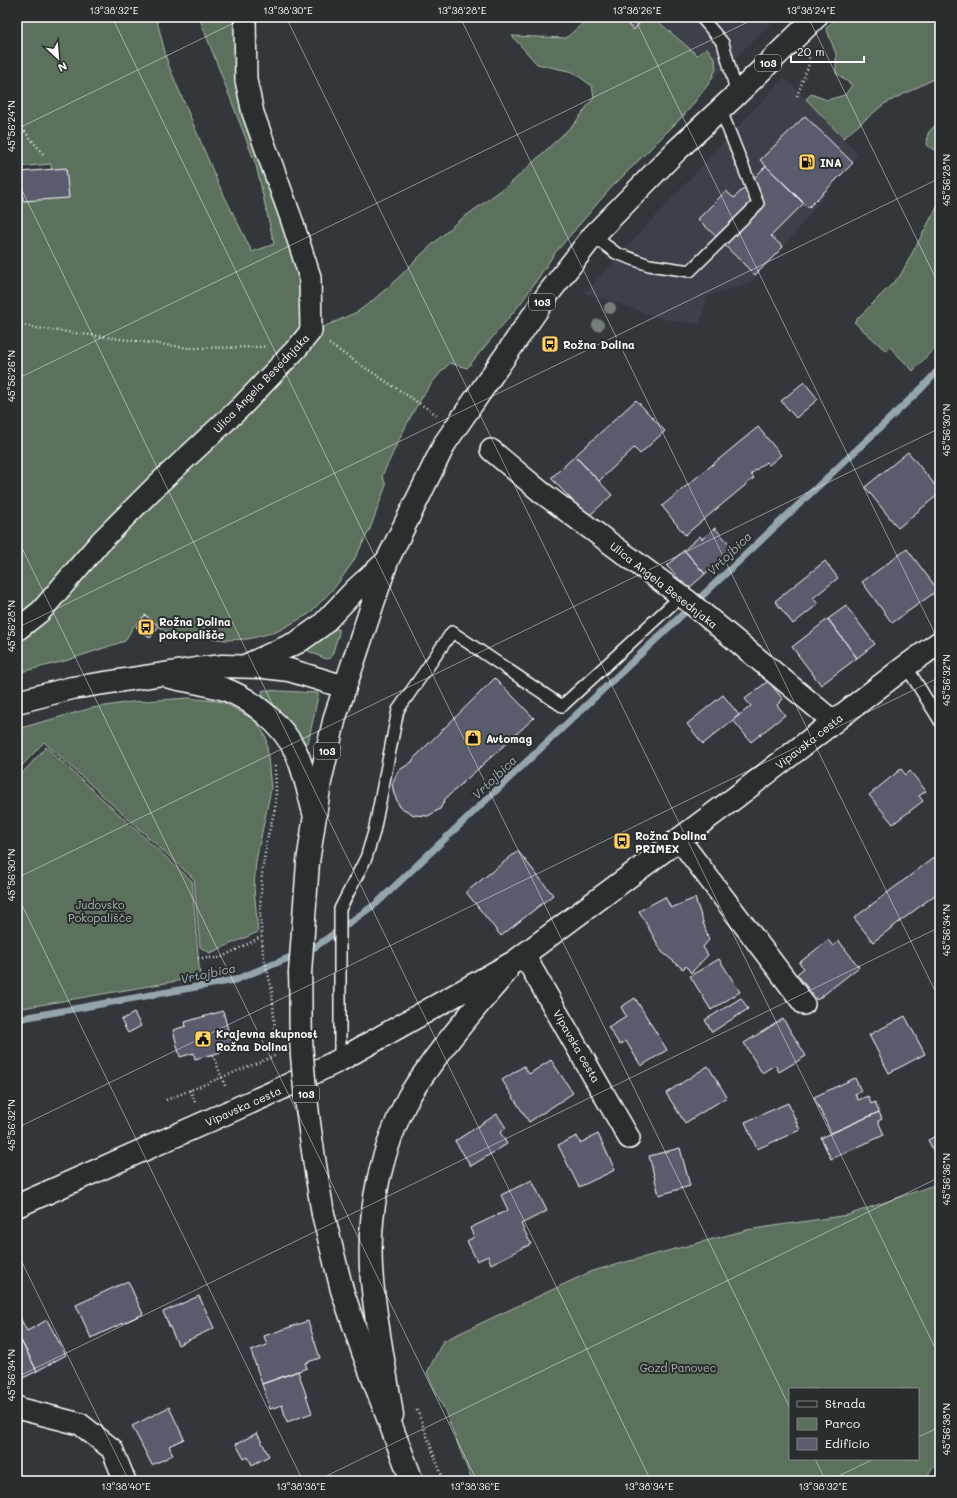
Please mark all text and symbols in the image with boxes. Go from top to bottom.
text: 13°38'32"E [90,3,139,17]
text: 13°38'30"E [263,3,313,17]
text: 13°38'28"E [437,3,487,17]
text: 13°38'26"E [612,3,662,17]
text: 13°38'24"E [787,3,836,17]
north arrow [38,38,78,78]
scale bar [791,38,864,64]
text: 20 m [797,43,825,59]
road number: 103 [755,55,781,71]
text: N [56,59,70,76]
text: 45°56'24"N [4,100,18,152]
fuel station icon: INA [797,152,817,172]
text: 45°56'28"N [939,154,953,206]
place label: INA [820,155,842,170]
road number: 103 [529,294,555,310]
street label: Ulica Angela Besednjaka [210,330,312,436]
bus stop icon: Rožna Dolina [540,334,560,354]
place label: Rožna Dolina [563,337,635,352]
text: 45°56'26"N [4,350,18,402]
text: 45°56'30"N [939,404,953,456]
water label: Vrtojbica [703,528,755,578]
street label: Ulica Angela Besednjaka [607,538,721,632]
text: 45°56'28"N [4,600,18,652]
place label: Rožna Dolina pokopališče [159,614,231,642]
bus stop icon: Rožna Dolina pokopališče [136,617,156,637]
text: 45°56'32"N [939,654,953,706]
street label: Vipavska cesta [772,710,846,772]
shop icon: Avtomag [463,728,483,748]
place label: Avtomag [486,731,533,746]
road number: 103 [314,743,340,759]
water label: Vrtojbica [468,752,520,802]
place label: Rožna Dolina PRIMEX [635,828,707,856]
bus stop icon: Rožna Dolina PRIMEX [612,831,632,851]
text: 45°56'30"N [4,849,18,901]
park label: Judovsko Pokopališče [68,897,132,925]
text: 45°56'34"N [939,904,953,956]
water label: Vrtojbica [179,959,237,987]
street label: Vipavska cesta [550,1007,604,1085]
place label: Krajevna skupnost Rožna Dolina [216,1026,318,1054]
public building icon: Krajevna skupnost Rožna Dolina [193,1029,213,1049]
street label: Vipavska cesta [203,1082,284,1129]
road number: 103 [293,1086,319,1102]
text: 45°56'32"N [4,1099,18,1151]
text: 45°56'36"N [939,1153,953,1205]
text: 45°56'34"N [4,1349,18,1401]
park label: Gozd Panovec [640,1360,716,1375]
legend [789,1388,919,1460]
text: Strada [825,1395,866,1411]
text: 45°56'38"N [939,1403,953,1455]
text: Parco [825,1415,860,1431]
text: Edificio [825,1435,869,1451]
text: 13°38'40"E [101,1479,151,1493]
text: 13°38'38"E [276,1479,326,1493]
text: 13°38'36"E [450,1479,500,1493]
text: 13°38'34"E [624,1479,674,1493]
text: 13°38'32"E [799,1479,848,1493]

